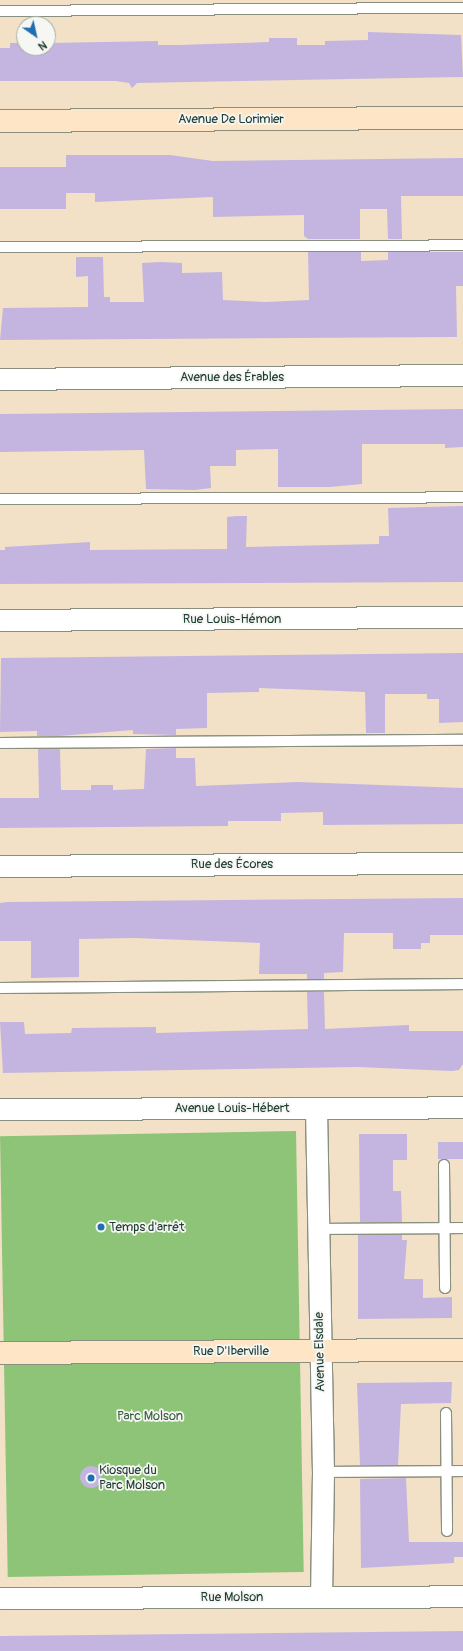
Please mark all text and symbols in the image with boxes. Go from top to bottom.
north arrow [16,16,56,56]
text: N [36,38,49,53]
street label: Avenue De Lorimier [178,111,284,127]
street label: Avenue des Érables [180,369,284,385]
street label: Rue Louis-Hémon [183,611,281,627]
street label: Rue des Écores [191,856,273,872]
street label: Avenue Louis-Hébert [174,1100,290,1116]
place label: Temps d'arrêt [109,1219,184,1235]
marker: Temps d'arrêt [96,1222,106,1232]
street label: Avenue Elsdale [311,1312,329,1392]
street label: Rue D'Iberville [193,1343,269,1359]
park label: Parc Molson [117,1408,183,1424]
place label: Kiosque du Parc Molson [99,1463,165,1494]
marker: Kiosque du Parc Molson [86,1473,96,1483]
street label: Rue Molson [201,1589,263,1605]

